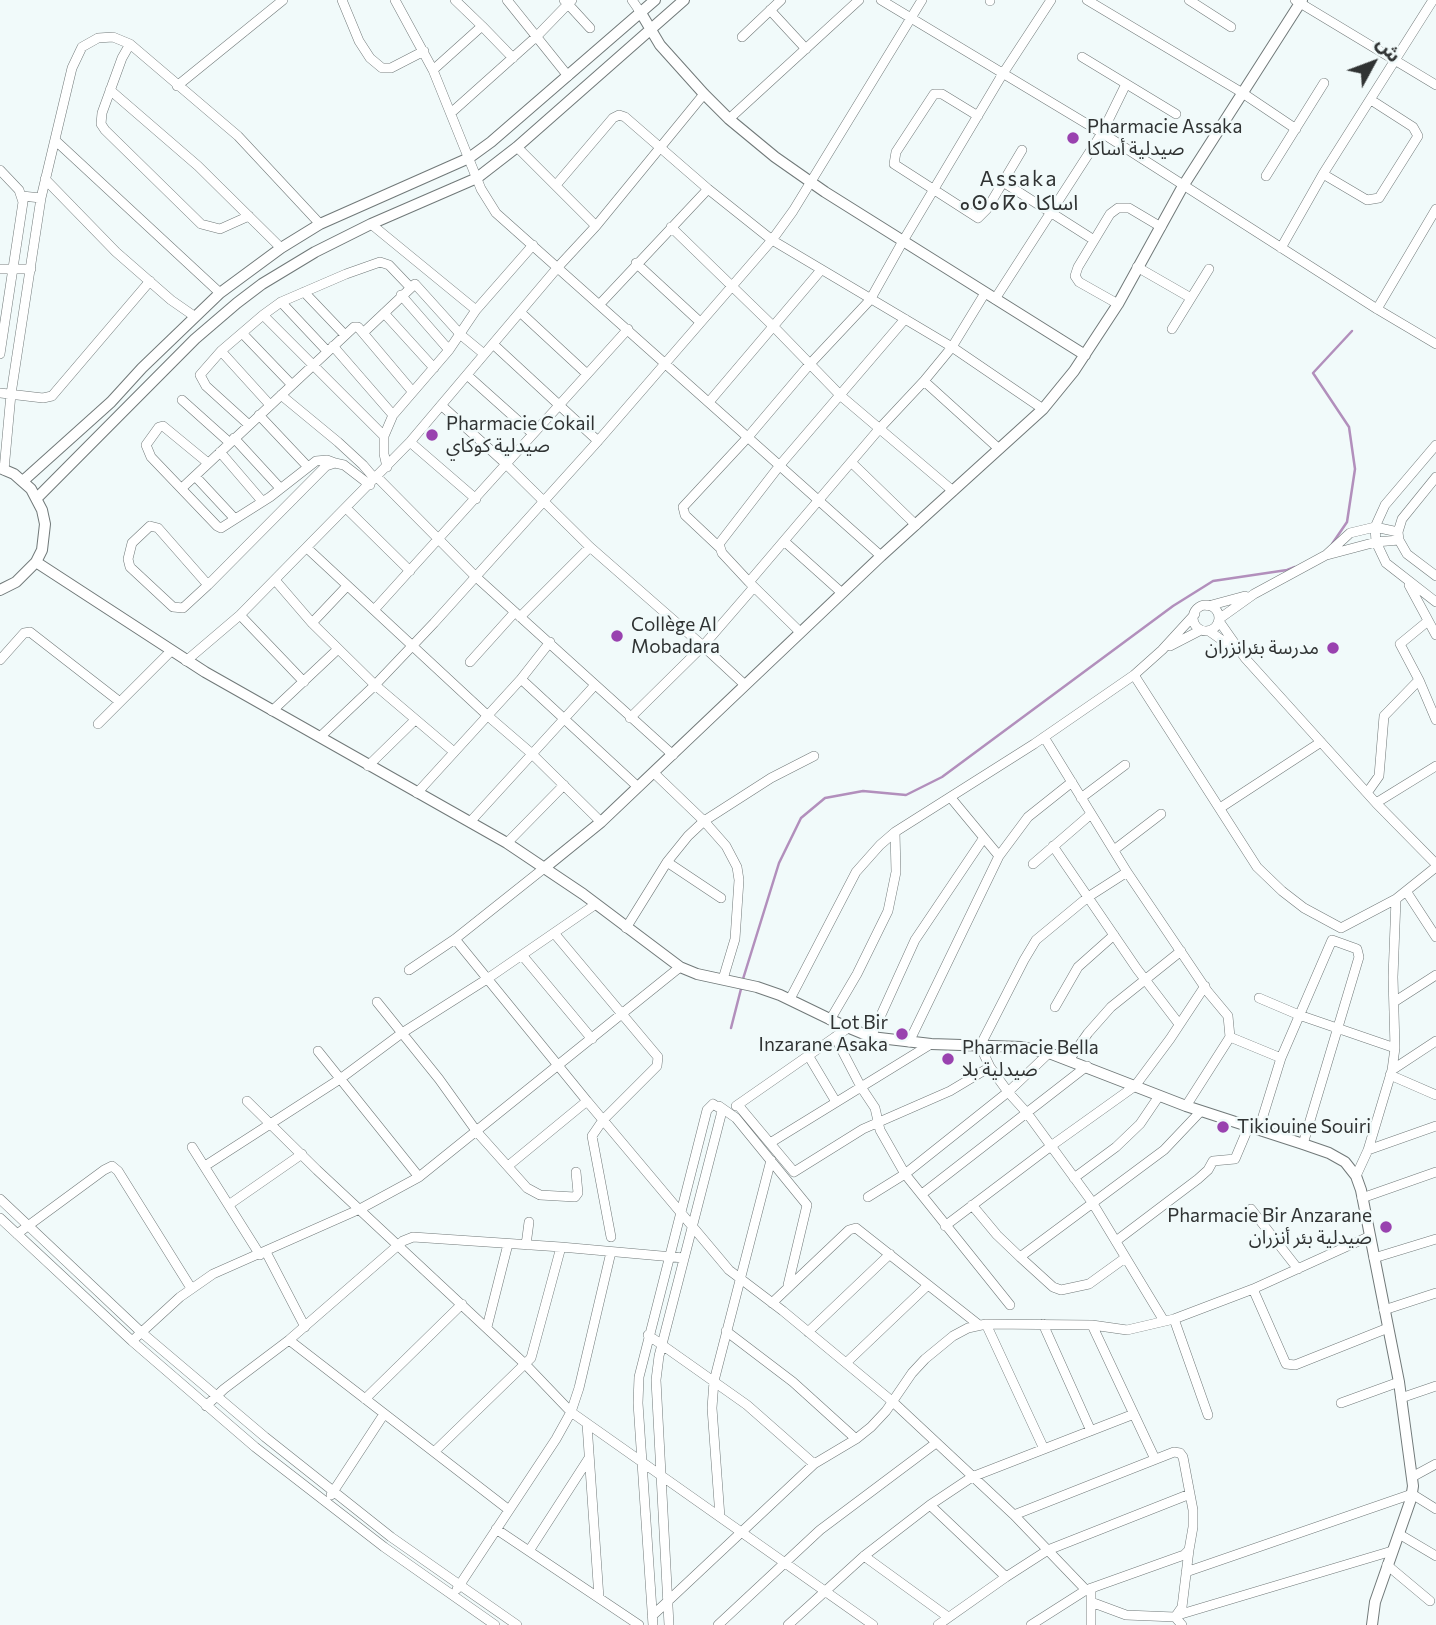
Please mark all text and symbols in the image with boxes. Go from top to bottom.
north arrow [1338,28,1408,98]
text: ش [1372,32,1406,66]
place label: Pharmacie Assaka صيدلية أساكا [1087,116,1242,160]
marker: Pharmacie Assaka صيدلية أساكا [1065,130,1081,146]
district label: Assaka ⴰⵙⴰⴽⴰ اساكا [966,166,1072,216]
place label: Pharmacie Cokail صيدلية كوكاي [446,413,595,457]
marker: Pharmacie Cokail صيدلية كوكاي [424,427,440,443]
place label: Collège Al Mobadara [631,614,720,658]
marker: Collège Al Mobadara [609,628,625,644]
place label: مدرسة بئرانزران [1205,637,1319,659]
marker: مدرسة بئرانزران [1325,640,1341,656]
place label: Lot Bir Inzarane Asaka [759,1012,888,1056]
marker: Lot Bir Inzarane Asaka [894,1026,910,1042]
place label: Pharmacie Bella صيدلية بلا [962,1037,1099,1081]
marker: Pharmacie Bella صيدلية بلا [940,1051,956,1067]
place label: Tikiouine Souiri [1237,1116,1371,1138]
marker: Tikiouine Souiri [1215,1119,1231,1135]
place label: Pharmacie Bir Anzarane صيدلية بئر أنزران [1167,1205,1372,1249]
marker: Pharmacie Bir Anzarane صيدلية بئر أنزران [1378,1219,1394,1235]

